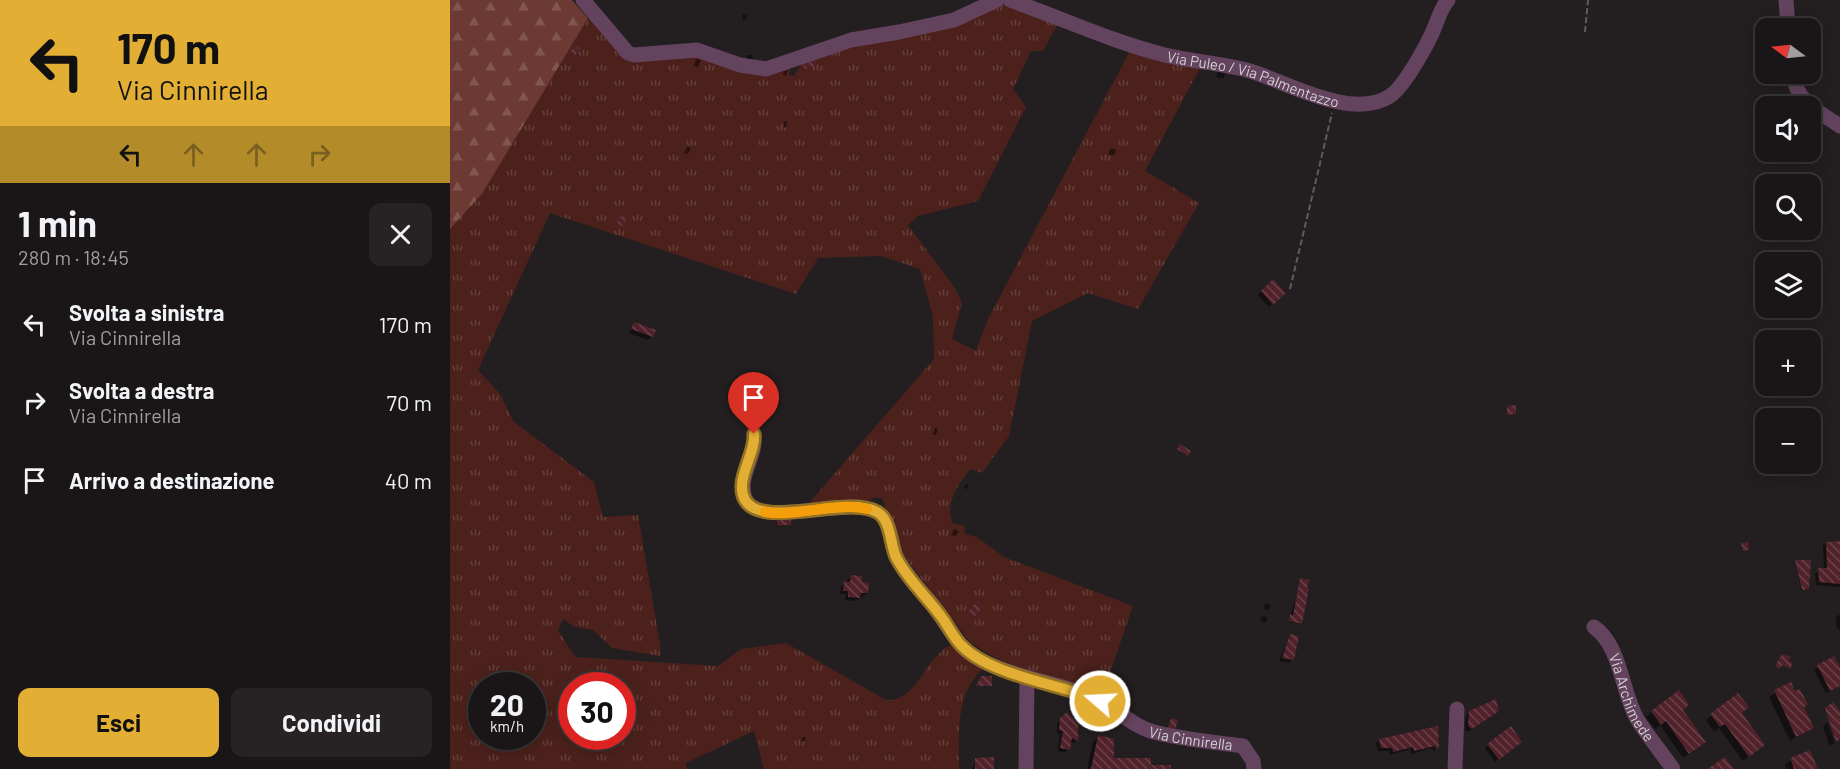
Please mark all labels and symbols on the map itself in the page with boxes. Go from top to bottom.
north arrow [1755,18,1821,84]
street label: Via Puleo / Via Palmentazzo [1165,47,1341,111]
pin [728,372,779,434]
street label: Via Archimede [1606,651,1659,745]
position arrow [1068,669,1132,733]
speed limit sign: 30 [558,672,636,750]
street label: Via Cinnirella [1147,722,1234,754]

